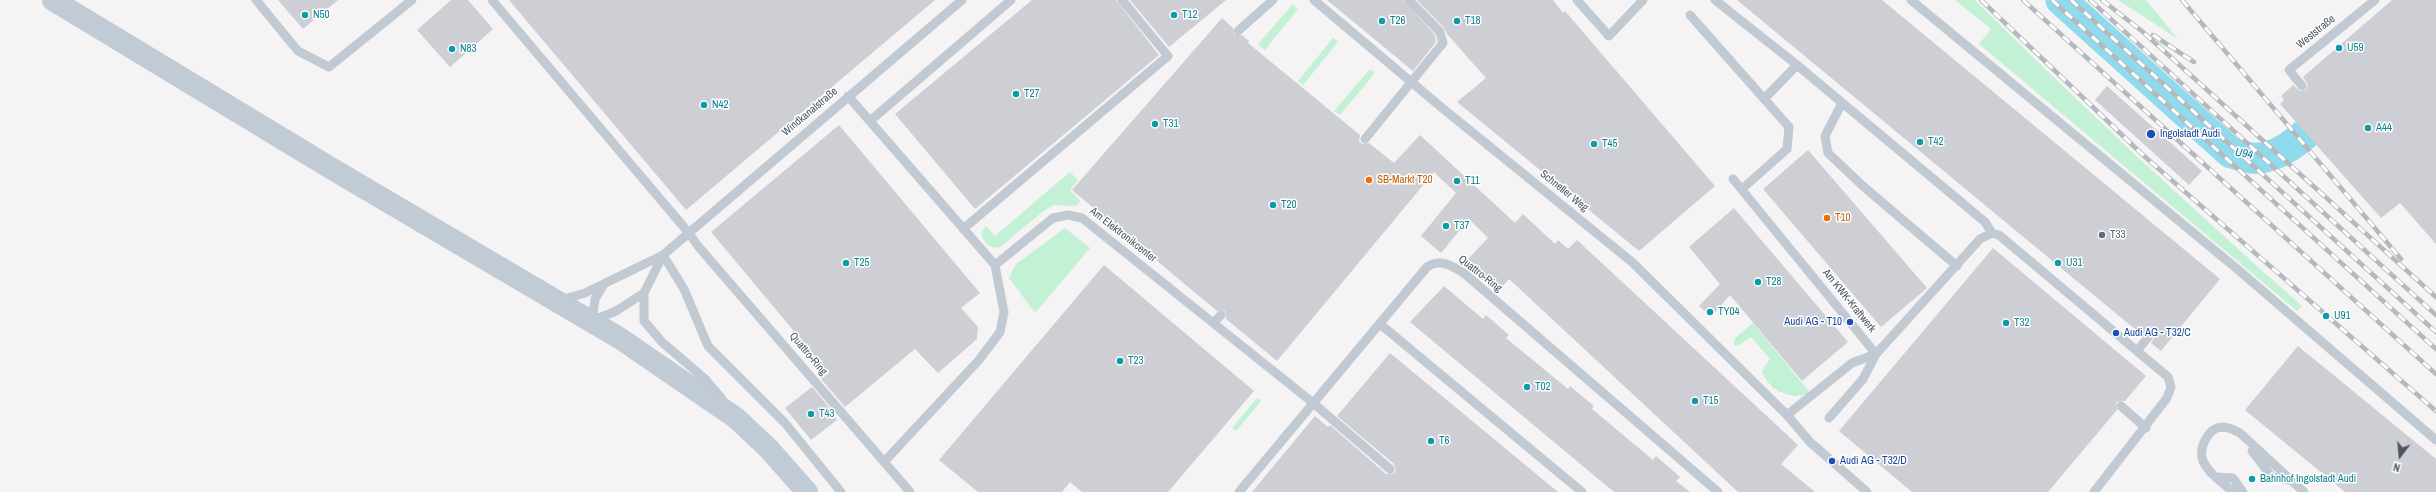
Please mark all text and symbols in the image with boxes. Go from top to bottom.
place label: N50 [313,8,330,22]
place label: T12 [1182,8,1198,22]
marker: N50 [300,10,310,20]
marker: T12 [1169,10,1179,20]
street label: Weststraße [2294,12,2338,52]
place label: T26 [1390,14,1406,28]
place label: T18 [1465,14,1481,28]
marker: T26 [1377,16,1387,26]
marker: T18 [1452,16,1462,26]
place label: U59 [2347,41,2364,55]
place label: N83 [460,42,477,56]
marker: U59 [2334,43,2344,53]
marker: N83 [447,44,457,54]
street label: Windkanalstraße [780,85,840,139]
place label: T27 [1024,87,1040,101]
marker: T27 [1011,89,1021,99]
place label: N42 [712,98,729,112]
marker: N42 [699,100,709,110]
place label: T31 [1163,117,1179,131]
marker: T31 [1150,119,1160,129]
place label: A44 [2376,121,2392,135]
marker: A44 [2363,123,2373,133]
place label: Ingolstadt Audi [2160,127,2220,141]
marker: Ingolstadt Audi [2145,128,2157,140]
place label: T42 [1928,135,1944,149]
place label: T45 [1602,137,1618,151]
marker: T42 [1915,137,1925,147]
marker: T45 [1589,139,1599,149]
water label: U94 [2234,145,2254,163]
street label: Schneller Weg [1537,167,1591,215]
place label: SB-Markt T20 [1377,173,1433,187]
place label: T11 [1465,174,1480,188]
marker: SB-Markt T20 [1364,175,1374,185]
marker: T11 [1452,176,1462,186]
place label: T20 [1281,198,1297,212]
marker: T20 [1268,200,1278,210]
street label: Am Elektronikcenter [1087,205,1159,265]
place label: T10 [1835,211,1851,225]
marker: T10 [1822,213,1832,223]
place label: T37 [1454,219,1470,233]
marker: T37 [1441,221,1451,231]
place label: T33 [2110,228,2126,242]
marker: T33 [2097,230,2107,240]
street label: Quattro-Ring [1455,253,1505,295]
place label: T25 [854,256,870,270]
place label: U31 [2066,256,2083,270]
marker: T25 [841,258,851,268]
marker: U31 [2053,258,2063,268]
street label: Am KWK-Kraftwerk [1819,267,1879,335]
place label: T28 [1766,275,1782,289]
marker: T28 [1753,277,1763,287]
place label: TY04 [1718,305,1740,319]
marker: TY04 [1705,307,1715,317]
place label: U91 [2334,309,2351,323]
marker: U91 [2321,311,2331,321]
place label: Audi AG - T10 [1784,315,1842,329]
place label: T32 [2014,316,2030,330]
marker: Audi AG - T10 [1845,317,1855,327]
marker: T32 [2001,318,2011,328]
place label: Audi AG - T32/C [2124,326,2191,340]
marker: Audi AG - T32/C [2111,328,2121,338]
street label: Quattro-Ring [786,330,830,378]
place label: T23 [1128,354,1144,368]
marker: T23 [1115,356,1125,366]
place label: T02 [1535,380,1551,394]
marker: T02 [1522,382,1532,392]
place label: T15 [1703,394,1719,408]
marker: T15 [1690,396,1700,406]
place label: T43 [819,407,835,421]
marker: T43 [806,409,816,419]
place label: T6 [1439,434,1450,448]
marker: T6 [1426,436,1436,446]
north arrow [2380,436,2420,476]
place label: Audi AG - T32/D [1840,454,1907,468]
marker: Audi AG - T32/D [1827,456,1837,466]
text: N [2392,460,2402,475]
place label: Bahnhof Ingolstadt Audi [2260,472,2356,486]
marker: Bahnhof Ingolstadt Audi [2247,474,2257,484]

